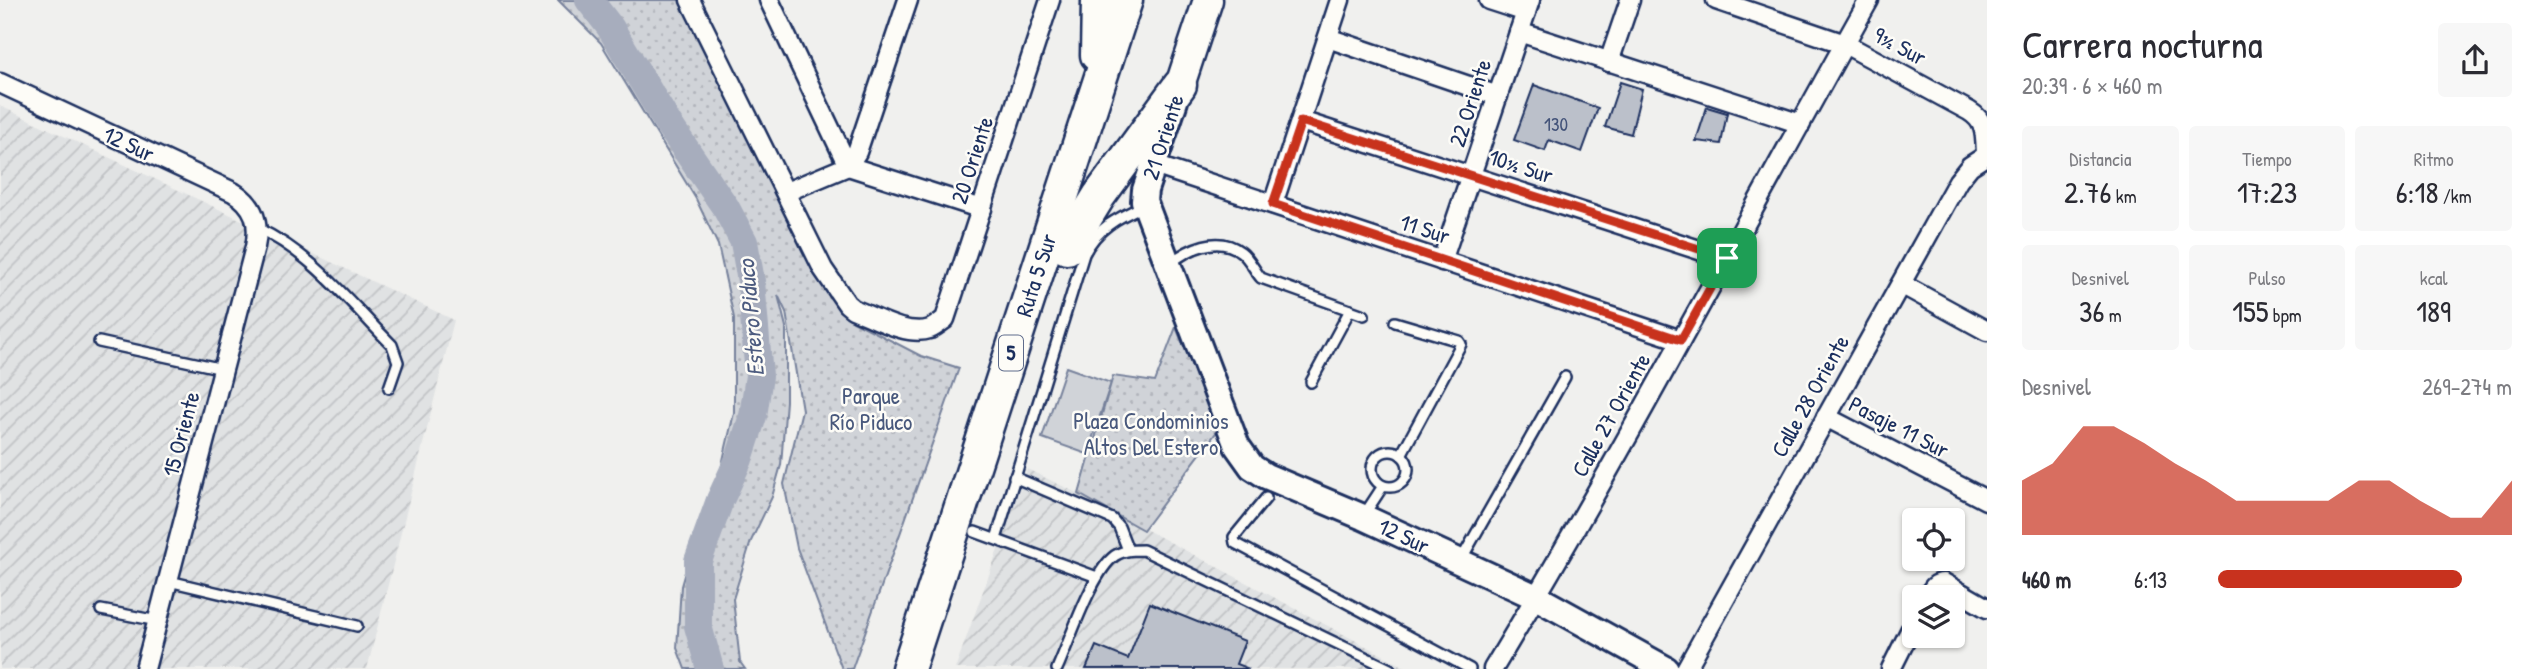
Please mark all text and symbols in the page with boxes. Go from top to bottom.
text: Carrera nocturna [2022,18,2263,70]
street label: 9½ Sur [1868,19,1932,72]
button: share [2438,23,2512,97]
street label: 22 Oriente [1441,55,1498,151]
text: 20:39 · 6 × 460 m [2022,70,2162,101]
street label: 21 Oriente [1134,90,1191,183]
house number: 130 [1544,111,1568,137]
street label: 20 Oriente [943,112,1000,207]
street label: 12 Sur [99,118,160,169]
street label: 10½ Sur [1485,141,1557,191]
text: Distancia [2069,146,2131,172]
text: Tiempo [2242,146,2292,172]
text: Ritmo [2414,146,2454,172]
text: 2.76 [2064,172,2111,212]
text: 17:23 [2237,172,2297,212]
text: 6:18 [2396,172,2438,212]
text: km [2111,183,2137,209]
text: /km [2438,183,2472,209]
street label: 11 Sur [1396,206,1454,251]
pin [1697,228,1757,288]
street label: Ruta 5 Sur [1008,229,1064,320]
icon: arrive [1708,239,1746,277]
water label: Estero Piduco [729,256,771,378]
text: Desnivel [2072,265,2129,291]
text: Pulso [2249,265,2285,291]
text: kcal [2420,265,2448,291]
text: 36 [2079,291,2104,331]
text: 155 [2232,291,2269,331]
text: 189 [2416,291,2451,331]
text: m [2104,302,2122,328]
text: bpm [2269,302,2302,328]
street label: Calle 28 Oriente [1763,329,1856,462]
road number: 5 [999,336,1023,370]
street label: Calle 27 Oriente [1564,347,1657,482]
text: Desnivel [2022,371,2091,402]
text: 269–274 m [2422,371,2512,402]
park label: Parque Río Piduco [830,380,912,437]
street label: 15 Oriente [154,388,207,480]
street label: Pasaje 11 Sur [1844,388,1955,465]
park label: Plaza Condominios Altos Del Estero [1073,405,1229,462]
map controls [1902,508,1965,648]
button: locate [1902,508,1965,571]
street label: 12 Sur [1374,510,1435,561]
text: 460 m [2022,564,2071,595]
text: 6:13 [2134,564,2167,595]
button: layers [1902,585,1965,648]

